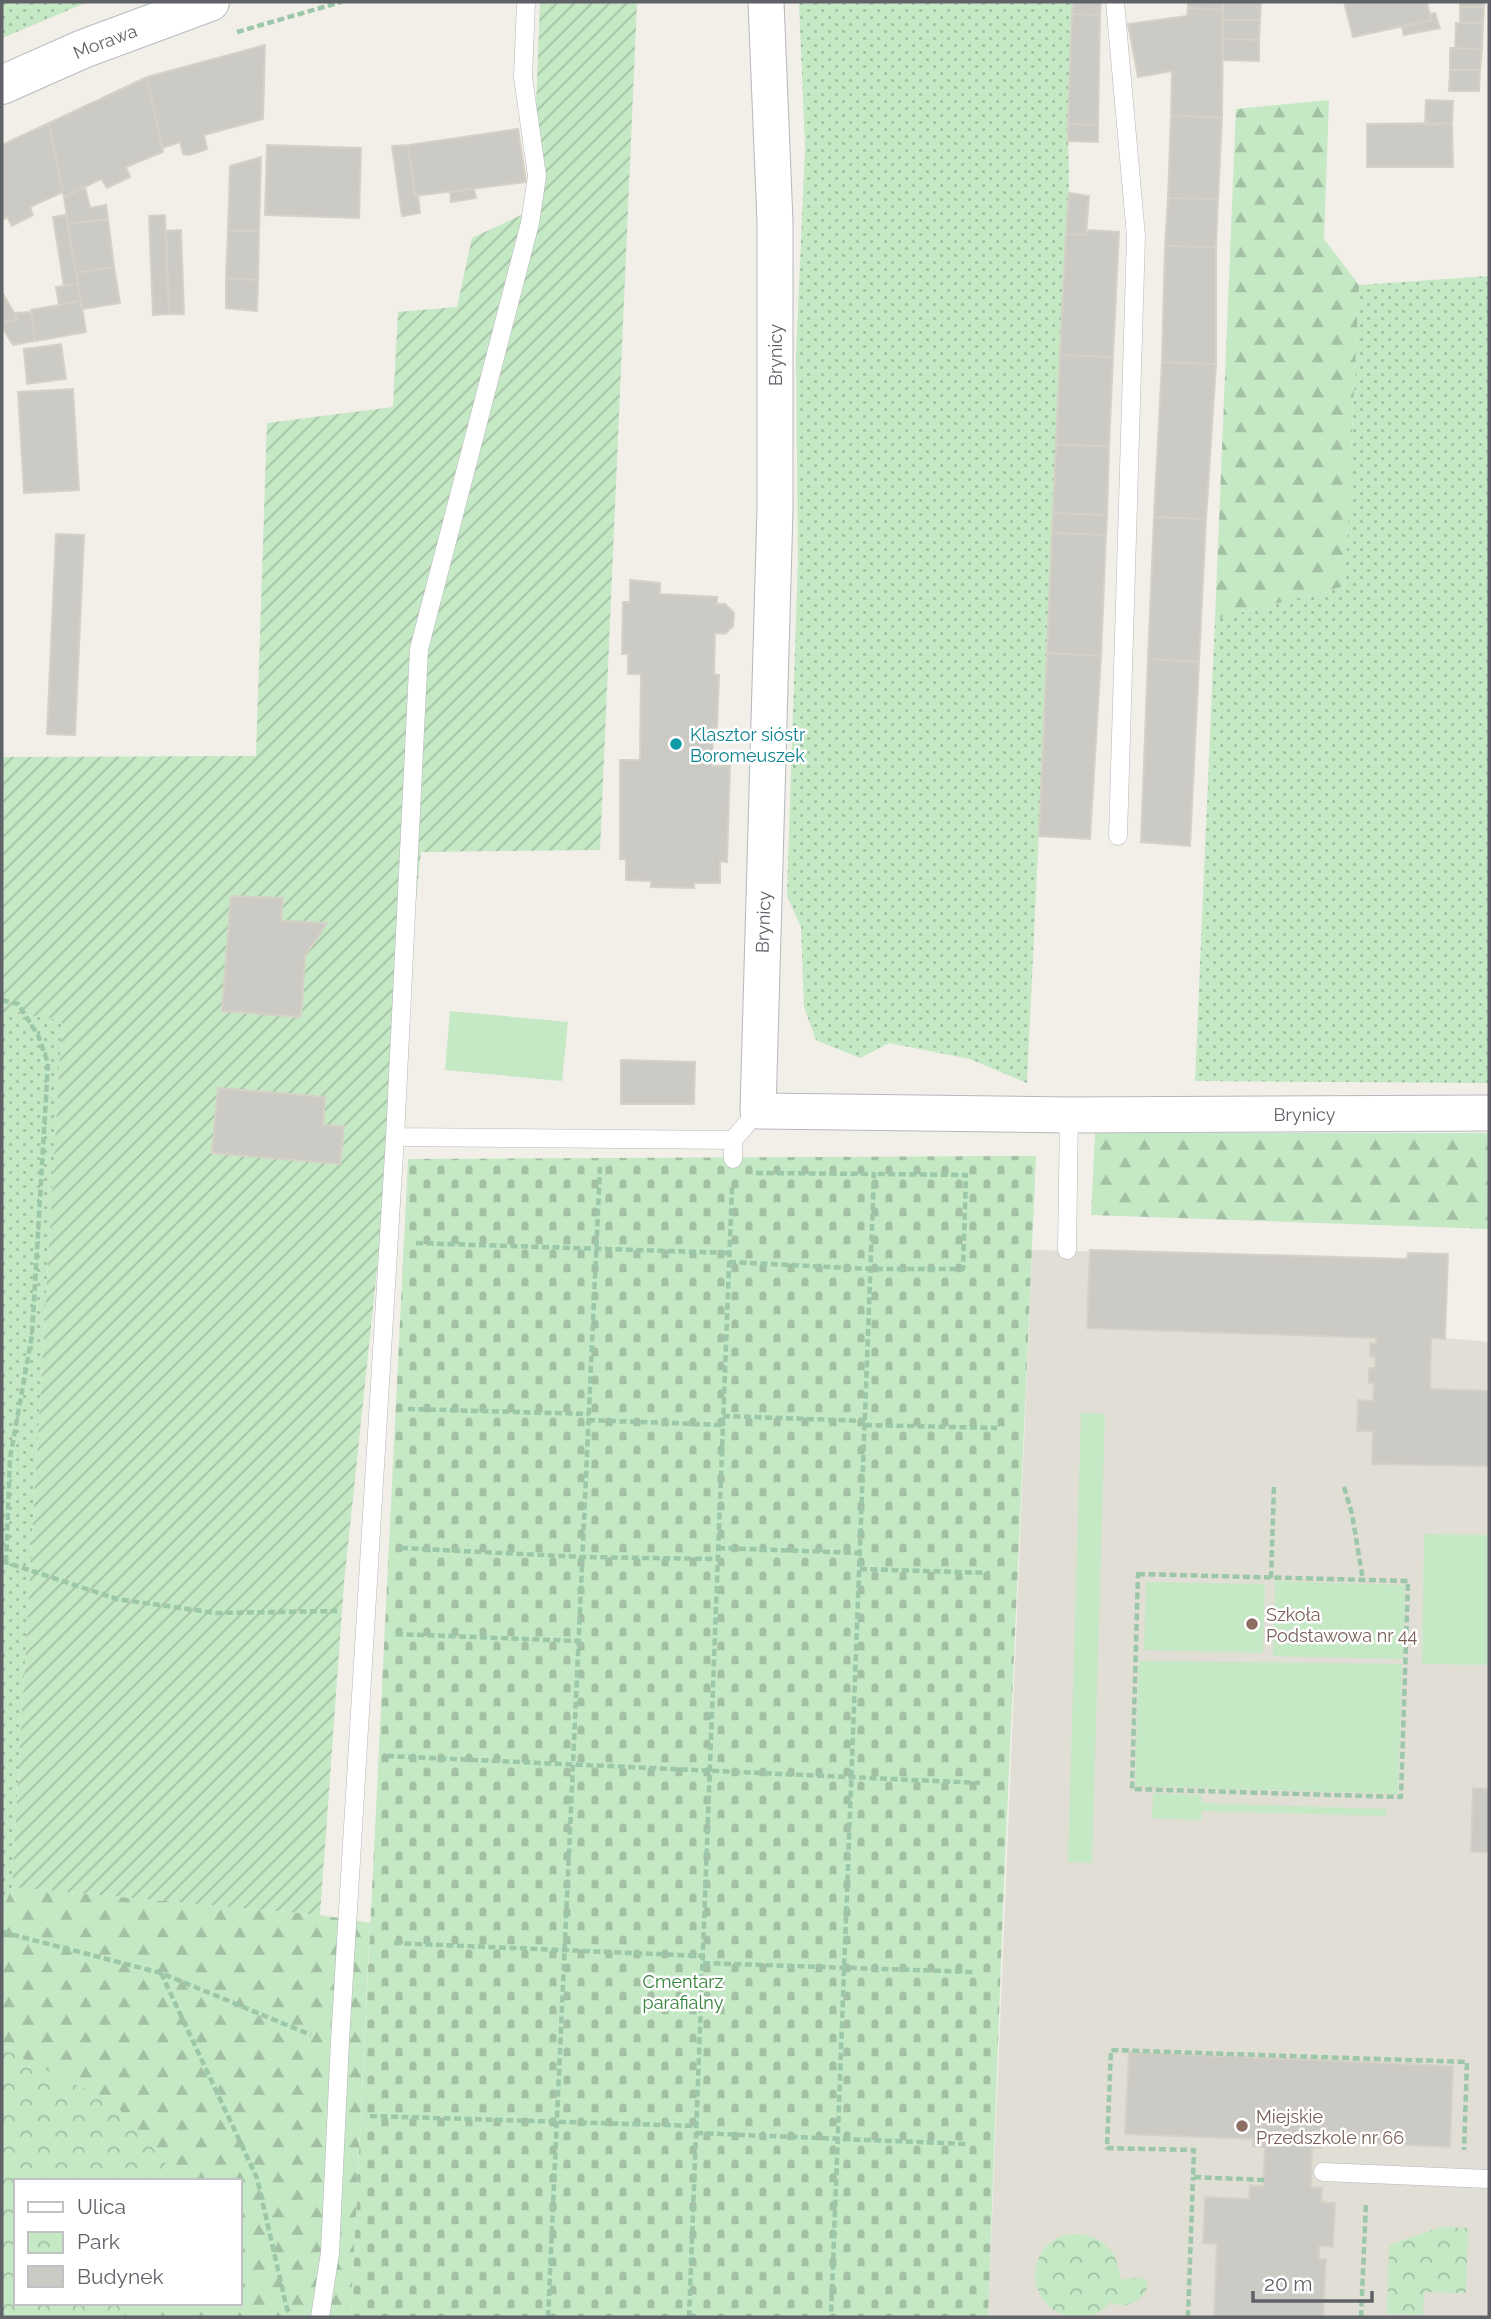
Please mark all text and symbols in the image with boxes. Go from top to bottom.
street label: Morawa [70,20,140,63]
street label: Brynicy [765,324,786,386]
place label: Klasztor sióstr Boromeuszek [690,724,806,766]
marker: Klasztor sióstr Boromeuszek [668,736,684,752]
street label: Brynicy [751,890,775,953]
street label: Brynicy [1273,1103,1336,1125]
place label: Szkoła Podstawowa nr 44 [1266,1604,1417,1646]
marker: Szkoła Podstawowa nr 44 [1244,1616,1260,1632]
park label: Cmentarz parafialny [643,1971,724,2013]
place label: Miejskie Przedszkole nr 66 [1256,2106,1404,2148]
marker: Miejskie Przedszkole nr 66 [1234,2118,1250,2134]
legend [14,2179,242,2305]
text: Ulica [77,2194,126,2219]
text: Park [77,2229,120,2254]
scale bar [1253,2260,1372,2304]
text: Budynek [77,2264,164,2289]
text: 20 m [1264,2271,1312,2296]

